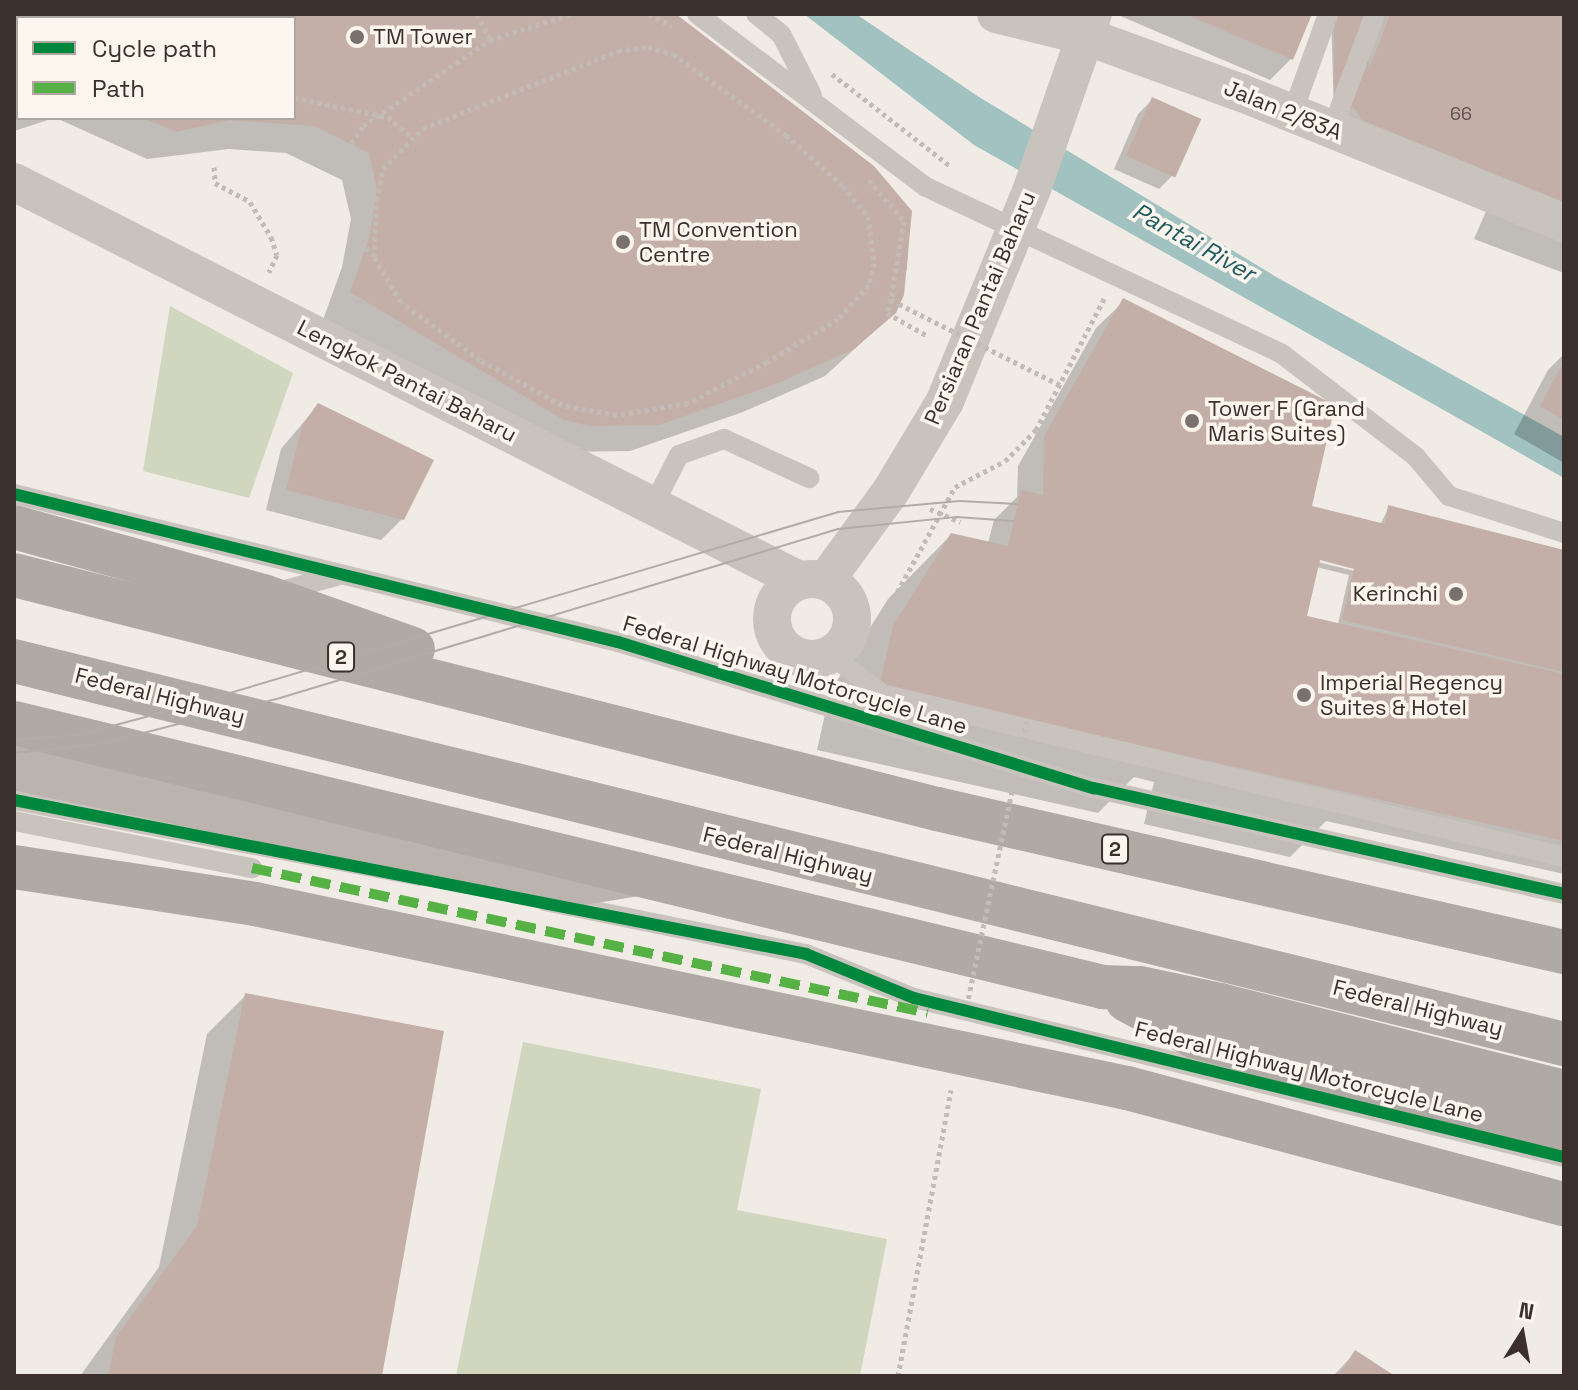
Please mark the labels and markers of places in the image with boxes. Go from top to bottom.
place label: TM Tower [373,24,473,50]
marker: TM Tower [348,28,366,46]
place label: TM Convention Centre [639,216,798,268]
marker: TM Convention Centre [614,233,632,251]
place label: Tower F (Grand Maris Suites) [1208,395,1365,446]
marker: Tower F (Grand Maris Suites) [1183,412,1201,430]
place label: Kerinchi [1353,581,1438,607]
marker: Kerinchi [1445,583,1467,605]
place label: Imperial Regency Suites & Hotel [1320,669,1503,720]
marker: Imperial Regency Suites & Hotel [1295,686,1313,704]

